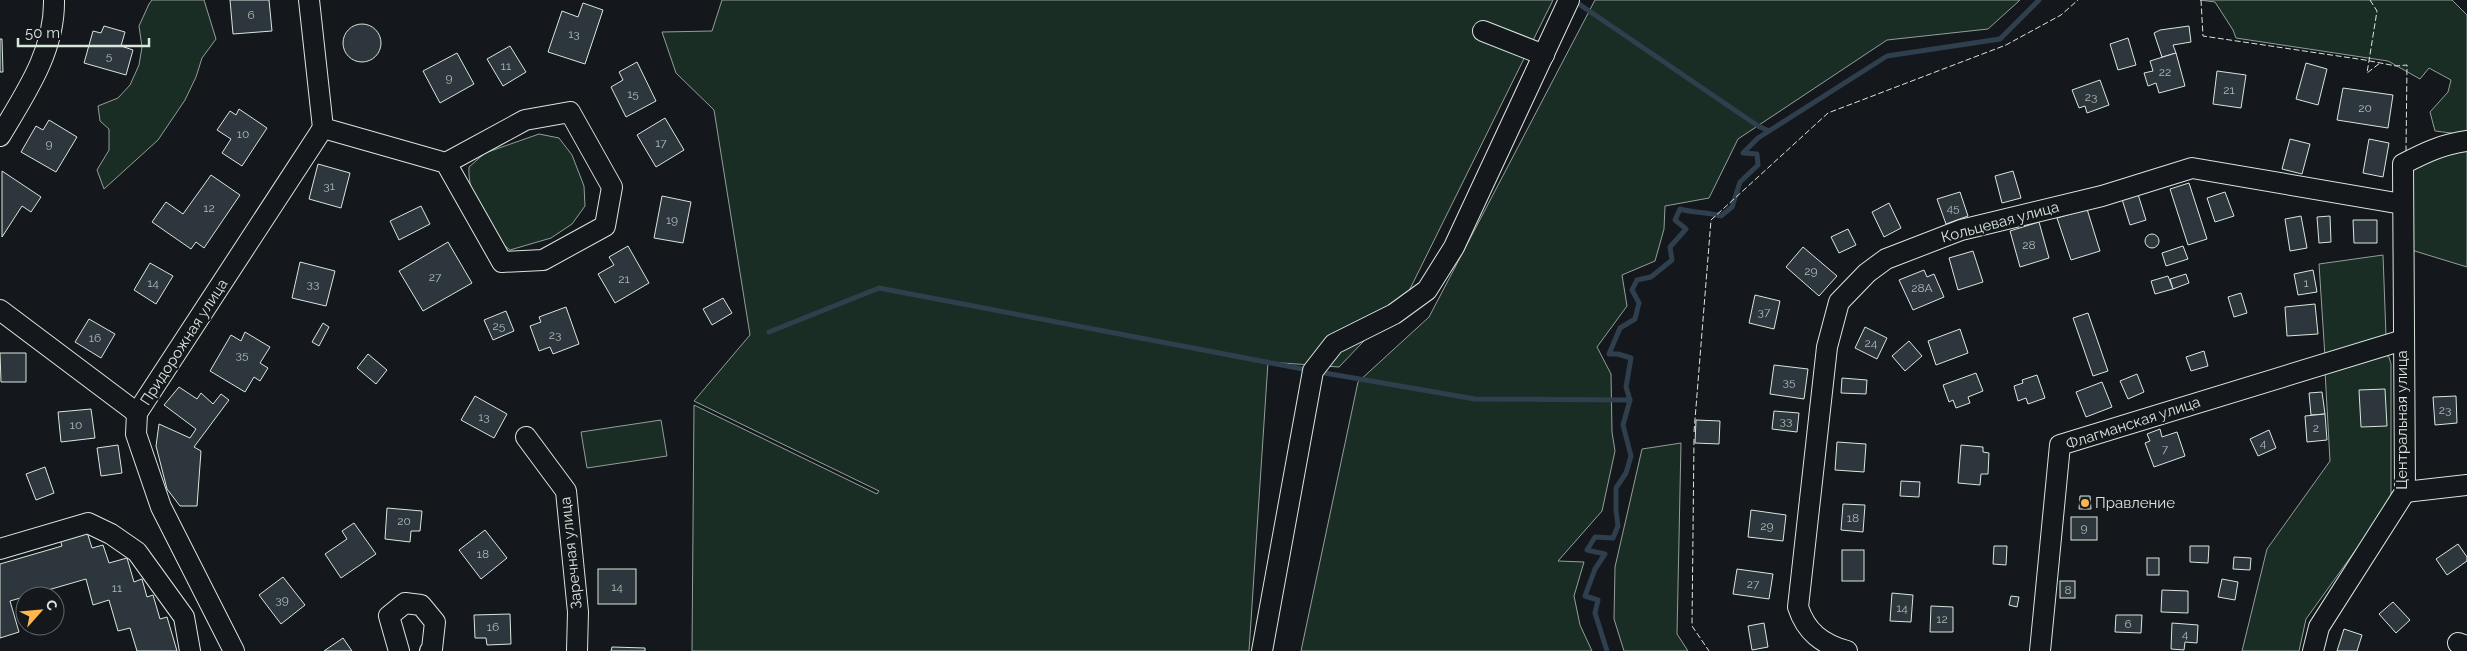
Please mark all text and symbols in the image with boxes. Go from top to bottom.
house number: 6 [247,8,255,22]
scale bar [18,15,149,47]
text: 50 m [25,24,60,42]
house number: 13 [568,27,580,41]
house number: 5 [106,49,113,63]
house number: 11 [501,59,511,73]
house number: 22 [2159,65,2171,79]
house number: 9 [445,71,453,85]
house number: 21 [2223,83,2235,97]
house number: 15 [627,87,639,101]
house number: 23 [2085,90,2097,104]
house number: 20 [2358,101,2372,115]
house number: 10 [237,127,249,141]
house number: 17 [655,136,667,150]
house number: 9 [45,137,53,151]
house number: 31 [323,179,335,193]
street label: Кольцевая улица [1939,198,2061,246]
house number: 12 [203,201,215,215]
house number: 45 [1946,201,1960,215]
house number: 19 [666,213,678,227]
house number: 28 [2022,238,2036,252]
house number: 29 [1804,264,1818,278]
house number: 27 [429,270,442,284]
house number: 21 [618,272,630,286]
street label: Придорожная улица [136,275,232,409]
house number: 14 [147,276,159,290]
house number: 1 [2303,276,2309,290]
house number: 33 [307,277,319,291]
house number: 28А [1911,281,1933,295]
house number: 37 [1758,305,1771,319]
house number: 25 [493,319,506,333]
house number: 23 [549,328,561,342]
house number: 16 [89,331,101,345]
house number: 24 [1865,336,1878,350]
house number: 35 [236,348,249,362]
street label: Центральная улица [2393,350,2411,490]
house number: 35 [1783,375,1796,389]
street label: Флагманская улица [2064,393,2202,453]
house number: 23 [2439,403,2451,417]
house number: 13 [478,410,490,424]
house number: 33 [1780,414,1792,428]
house number: 10 [70,418,82,432]
house number: 2 [2313,421,2319,435]
house number: 4 [2260,436,2267,450]
house number: 7 [2162,442,2169,456]
place label: Правление [2095,494,2175,512]
street label: Заречная улица [556,496,586,610]
marker: Правление [2079,497,2091,509]
house number: 18 [1847,511,1859,525]
house number: 20 [397,514,411,528]
house number: 29 [1760,519,1774,533]
house number: 9 [2080,521,2088,535]
house number: 18 [477,547,489,561]
house number: 27 [1747,577,1760,591]
house number: 14 [611,580,623,594]
house number: 11 [112,581,122,595]
house number: 8 [2064,583,2072,597]
north arrow [15,586,65,636]
house number: 39 [275,593,289,607]
text: С [42,597,61,613]
house number: 14 [1896,601,1908,615]
house number: 12 [1936,612,1948,626]
house number: 6 [2124,617,2132,631]
house number: 16 [487,620,499,634]
house number: 4 [2182,627,2189,641]

